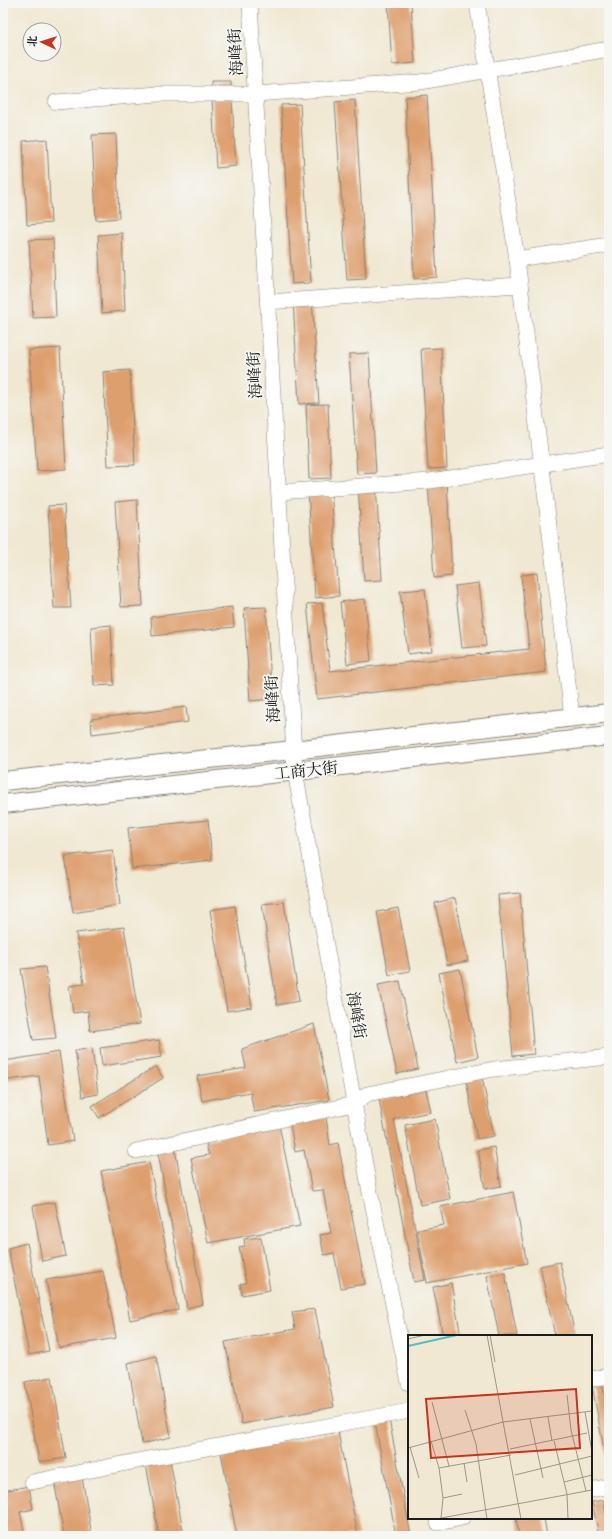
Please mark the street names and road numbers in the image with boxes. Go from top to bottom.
street label: 海峰街 [225,27,247,76]
street label: 海峰街 [244,350,266,399]
street label: 海峰街 [262,674,284,723]
street label: 工商大街 [273,758,339,784]
street label: 海峰街 [342,990,370,1041]

